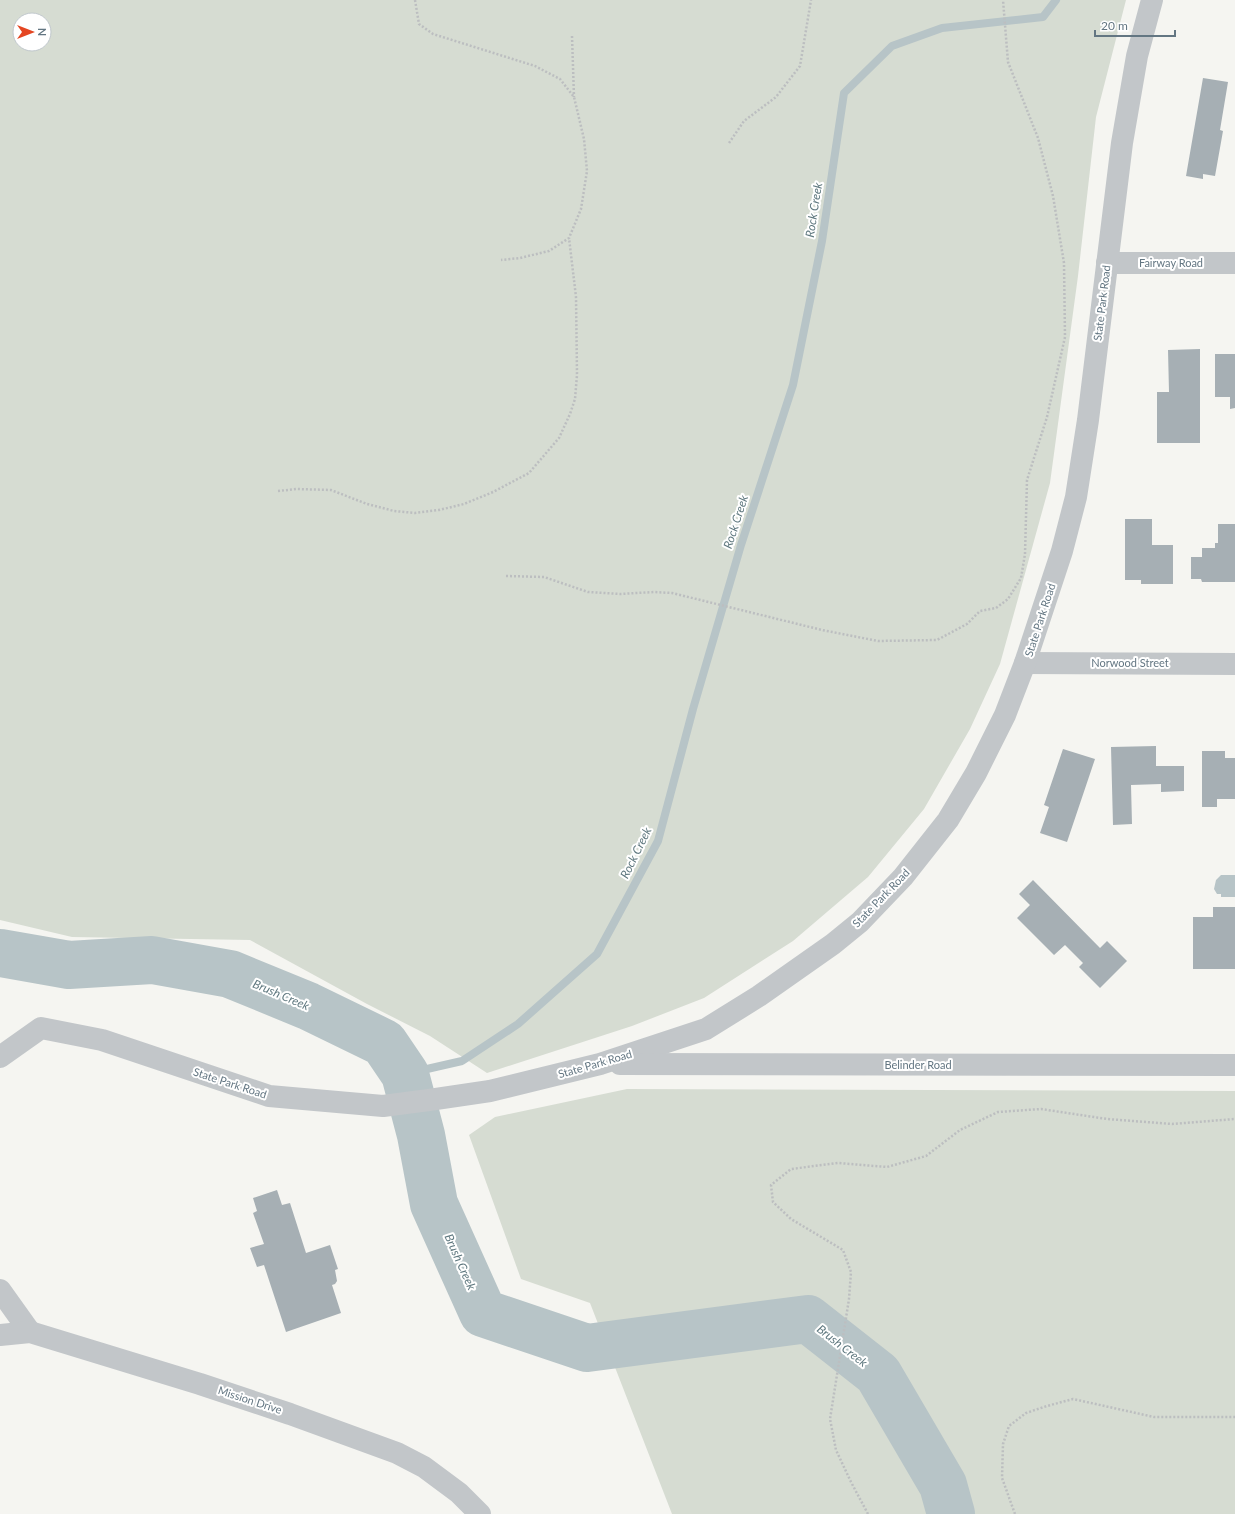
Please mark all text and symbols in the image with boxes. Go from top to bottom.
north arrow [12,12,52,52]
scale bar [1095,12,1175,38]
text: 20 m [1101,18,1128,33]
text: N [36,28,49,36]
water label: Rock Creek [802,181,825,238]
street label: Fairway Road [1139,256,1203,269]
street label: State Park Road [1090,264,1113,342]
water label: Rock Creek [720,493,751,550]
street label: State Park Road [1022,582,1057,658]
street label: Norwood Street [1091,656,1169,669]
water label: Rock Creek [617,824,655,881]
street label: State Park Road [849,866,912,930]
water label: Brush Creek [251,976,312,1013]
street label: State Park Road [556,1047,633,1080]
street label: Belinder Road [884,1058,952,1071]
street label: State Park Road [192,1065,268,1100]
water label: Brush Creek [441,1231,480,1293]
water label: Brush Creek [814,1321,871,1370]
street label: Mission Drive [217,1383,284,1416]

